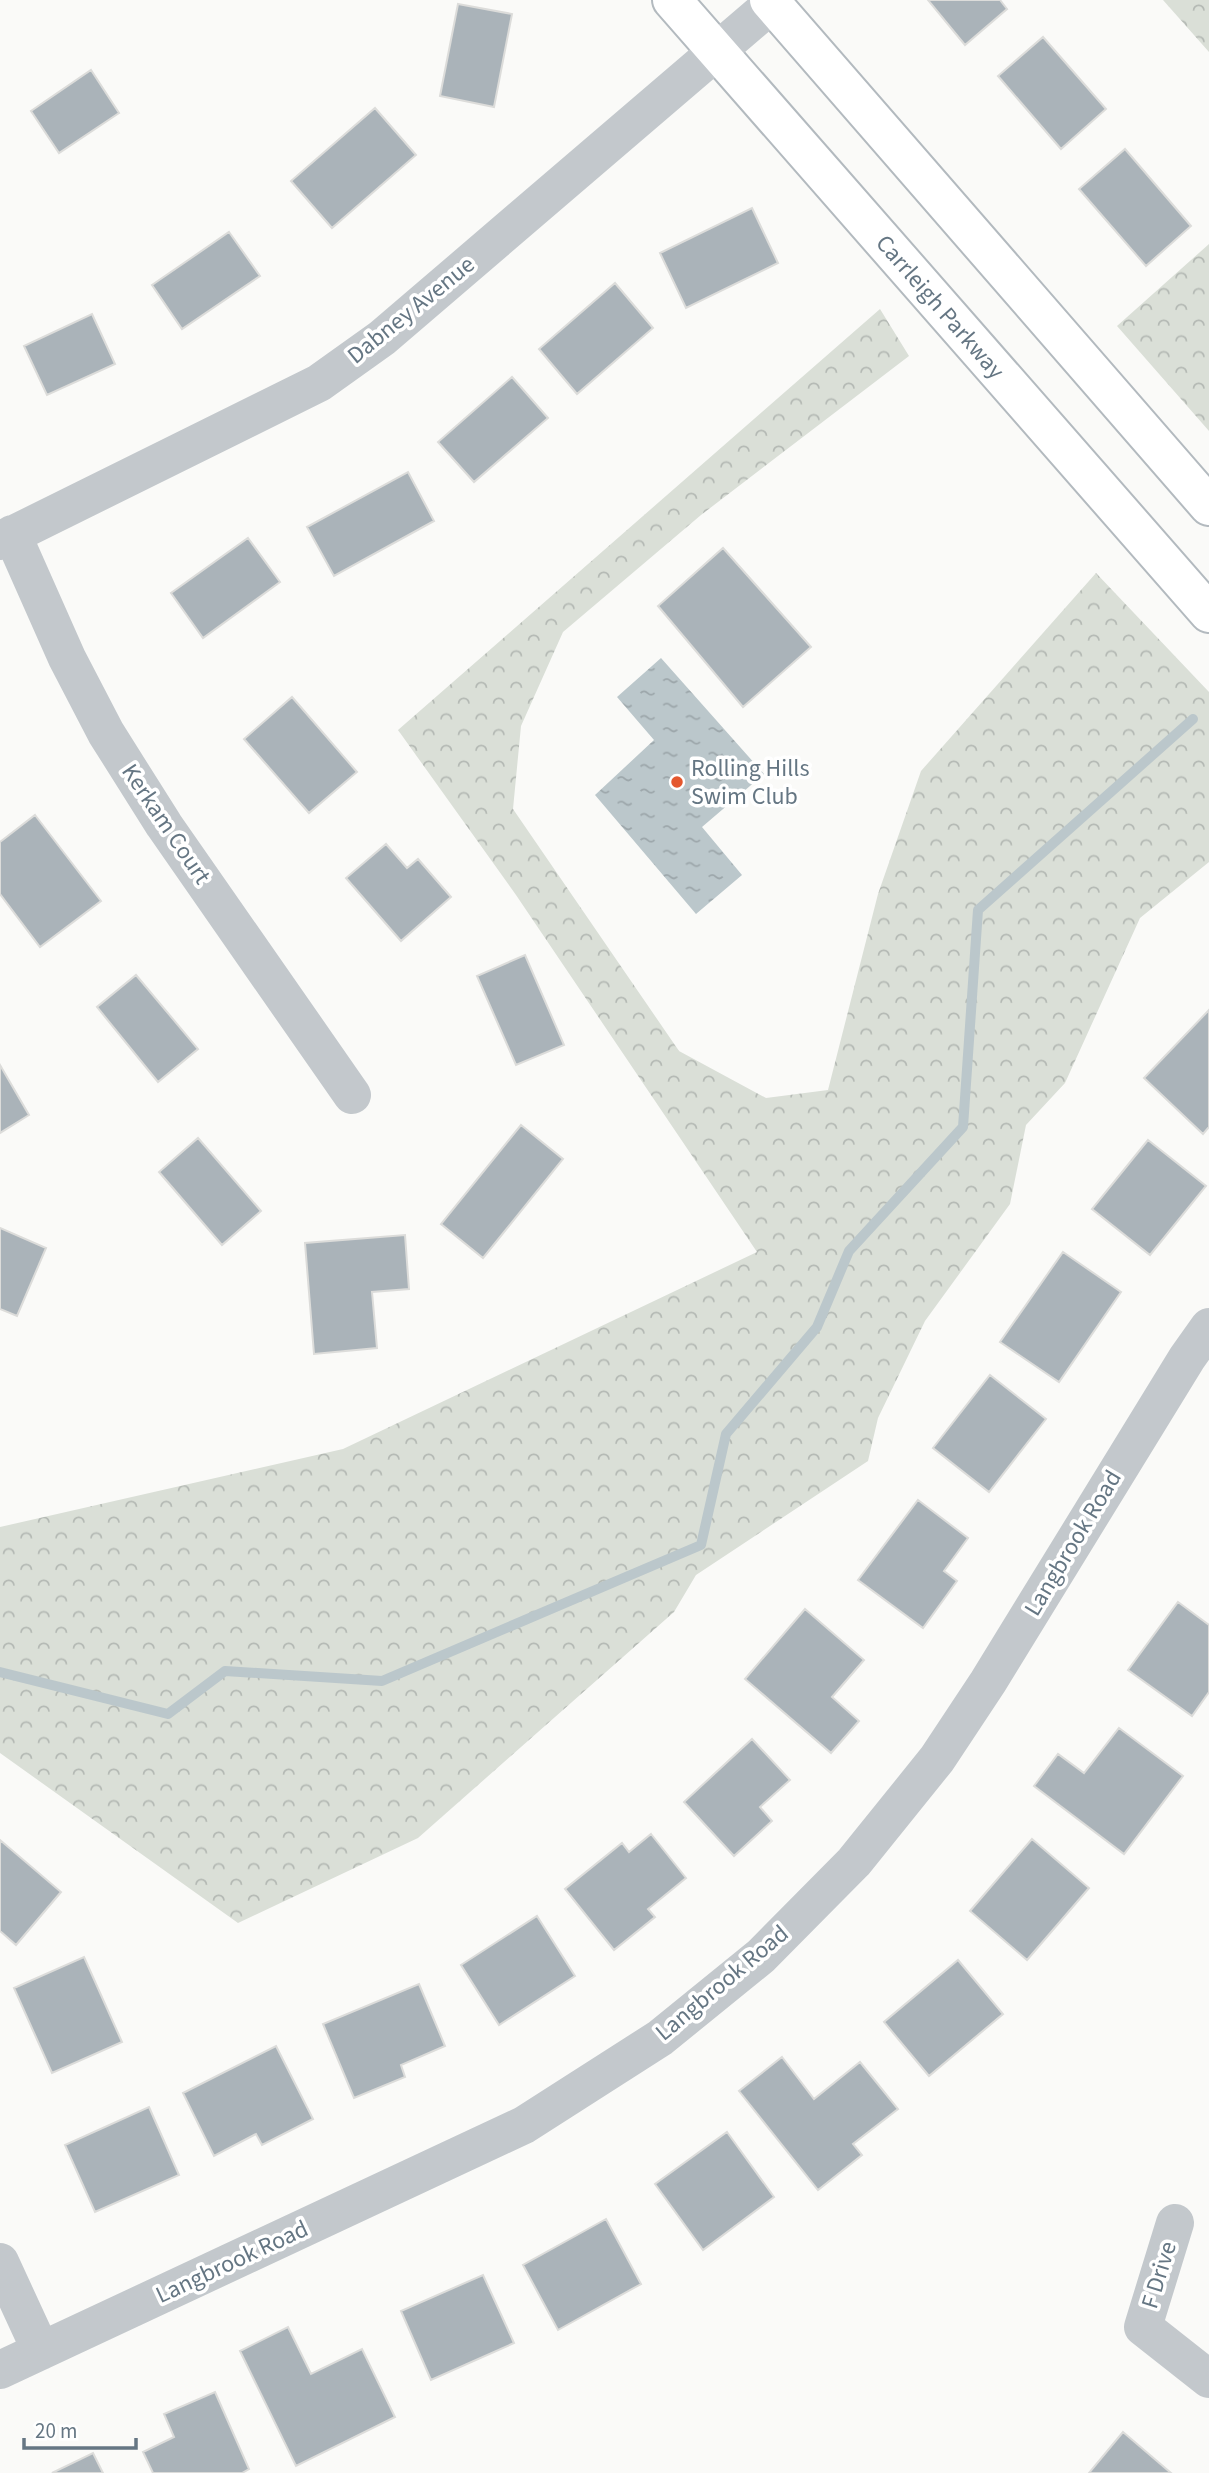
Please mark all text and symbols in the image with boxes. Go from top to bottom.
street label: Carrleigh Parkway [867,227,1013,387]
street label: Dabney Avenue [340,248,482,372]
place label: Rolling Hills Swim Club [691,751,809,814]
street label: Kerkam Court [113,757,219,891]
marker: Rolling Hills Swim Club [669,774,685,790]
street label: Langbrook Road [1016,1463,1130,1623]
street label: Langbrook Road [648,1917,796,2049]
street label: Langbrook Road [150,2211,314,2313]
street label: F Drive [1132,2237,1186,2313]
scale bar [24,2406,136,2450]
text: 20 m [35,2416,77,2446]

